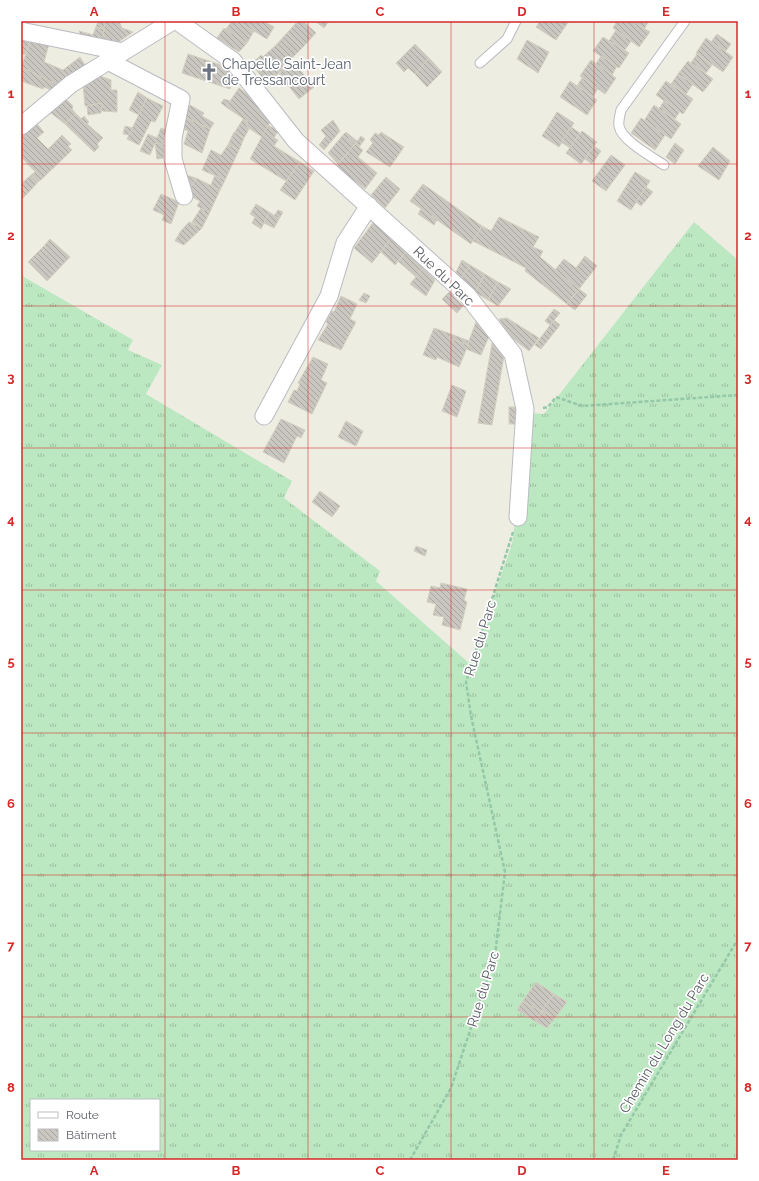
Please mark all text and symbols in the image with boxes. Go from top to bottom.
text: A [90,4,99,19]
text: B [232,4,241,19]
text: C [376,4,385,19]
text: D [517,4,527,19]
text: E [662,4,670,19]
place label: Chapelle Saint-Jean de Tressancourt [222,56,351,88]
church icon: Chapelle Saint-Jean de Tressancourt [199,62,219,82]
text: 1 [8,86,15,101]
text: 1 [745,86,752,101]
text: 2 [7,228,15,243]
text: 2 [744,228,752,243]
street label: Rue du Parc [410,243,478,309]
text: 3 [7,370,15,385]
text: 3 [744,370,752,385]
text: 4 [7,512,15,527]
text: 4 [744,512,752,527]
street label: Rue du Parc [461,598,499,678]
text: 5 [7,654,15,669]
text: 5 [744,654,752,669]
text: 6 [7,796,15,811]
text: 6 [744,796,752,811]
text: 7 [7,938,15,953]
text: 7 [744,938,752,953]
street label: Rue du Parc [464,949,502,1029]
street label: Chemin du Long du Parc [616,970,712,1116]
text: 8 [7,1080,15,1095]
text: 8 [744,1080,752,1095]
legend [30,1099,160,1151]
text: Route [66,1108,99,1122]
text: Bâtiment [66,1128,116,1142]
text: A [90,1163,99,1178]
text: B [232,1163,241,1178]
text: C [376,1163,385,1178]
text: D [517,1163,527,1178]
text: E [662,1163,670,1178]

